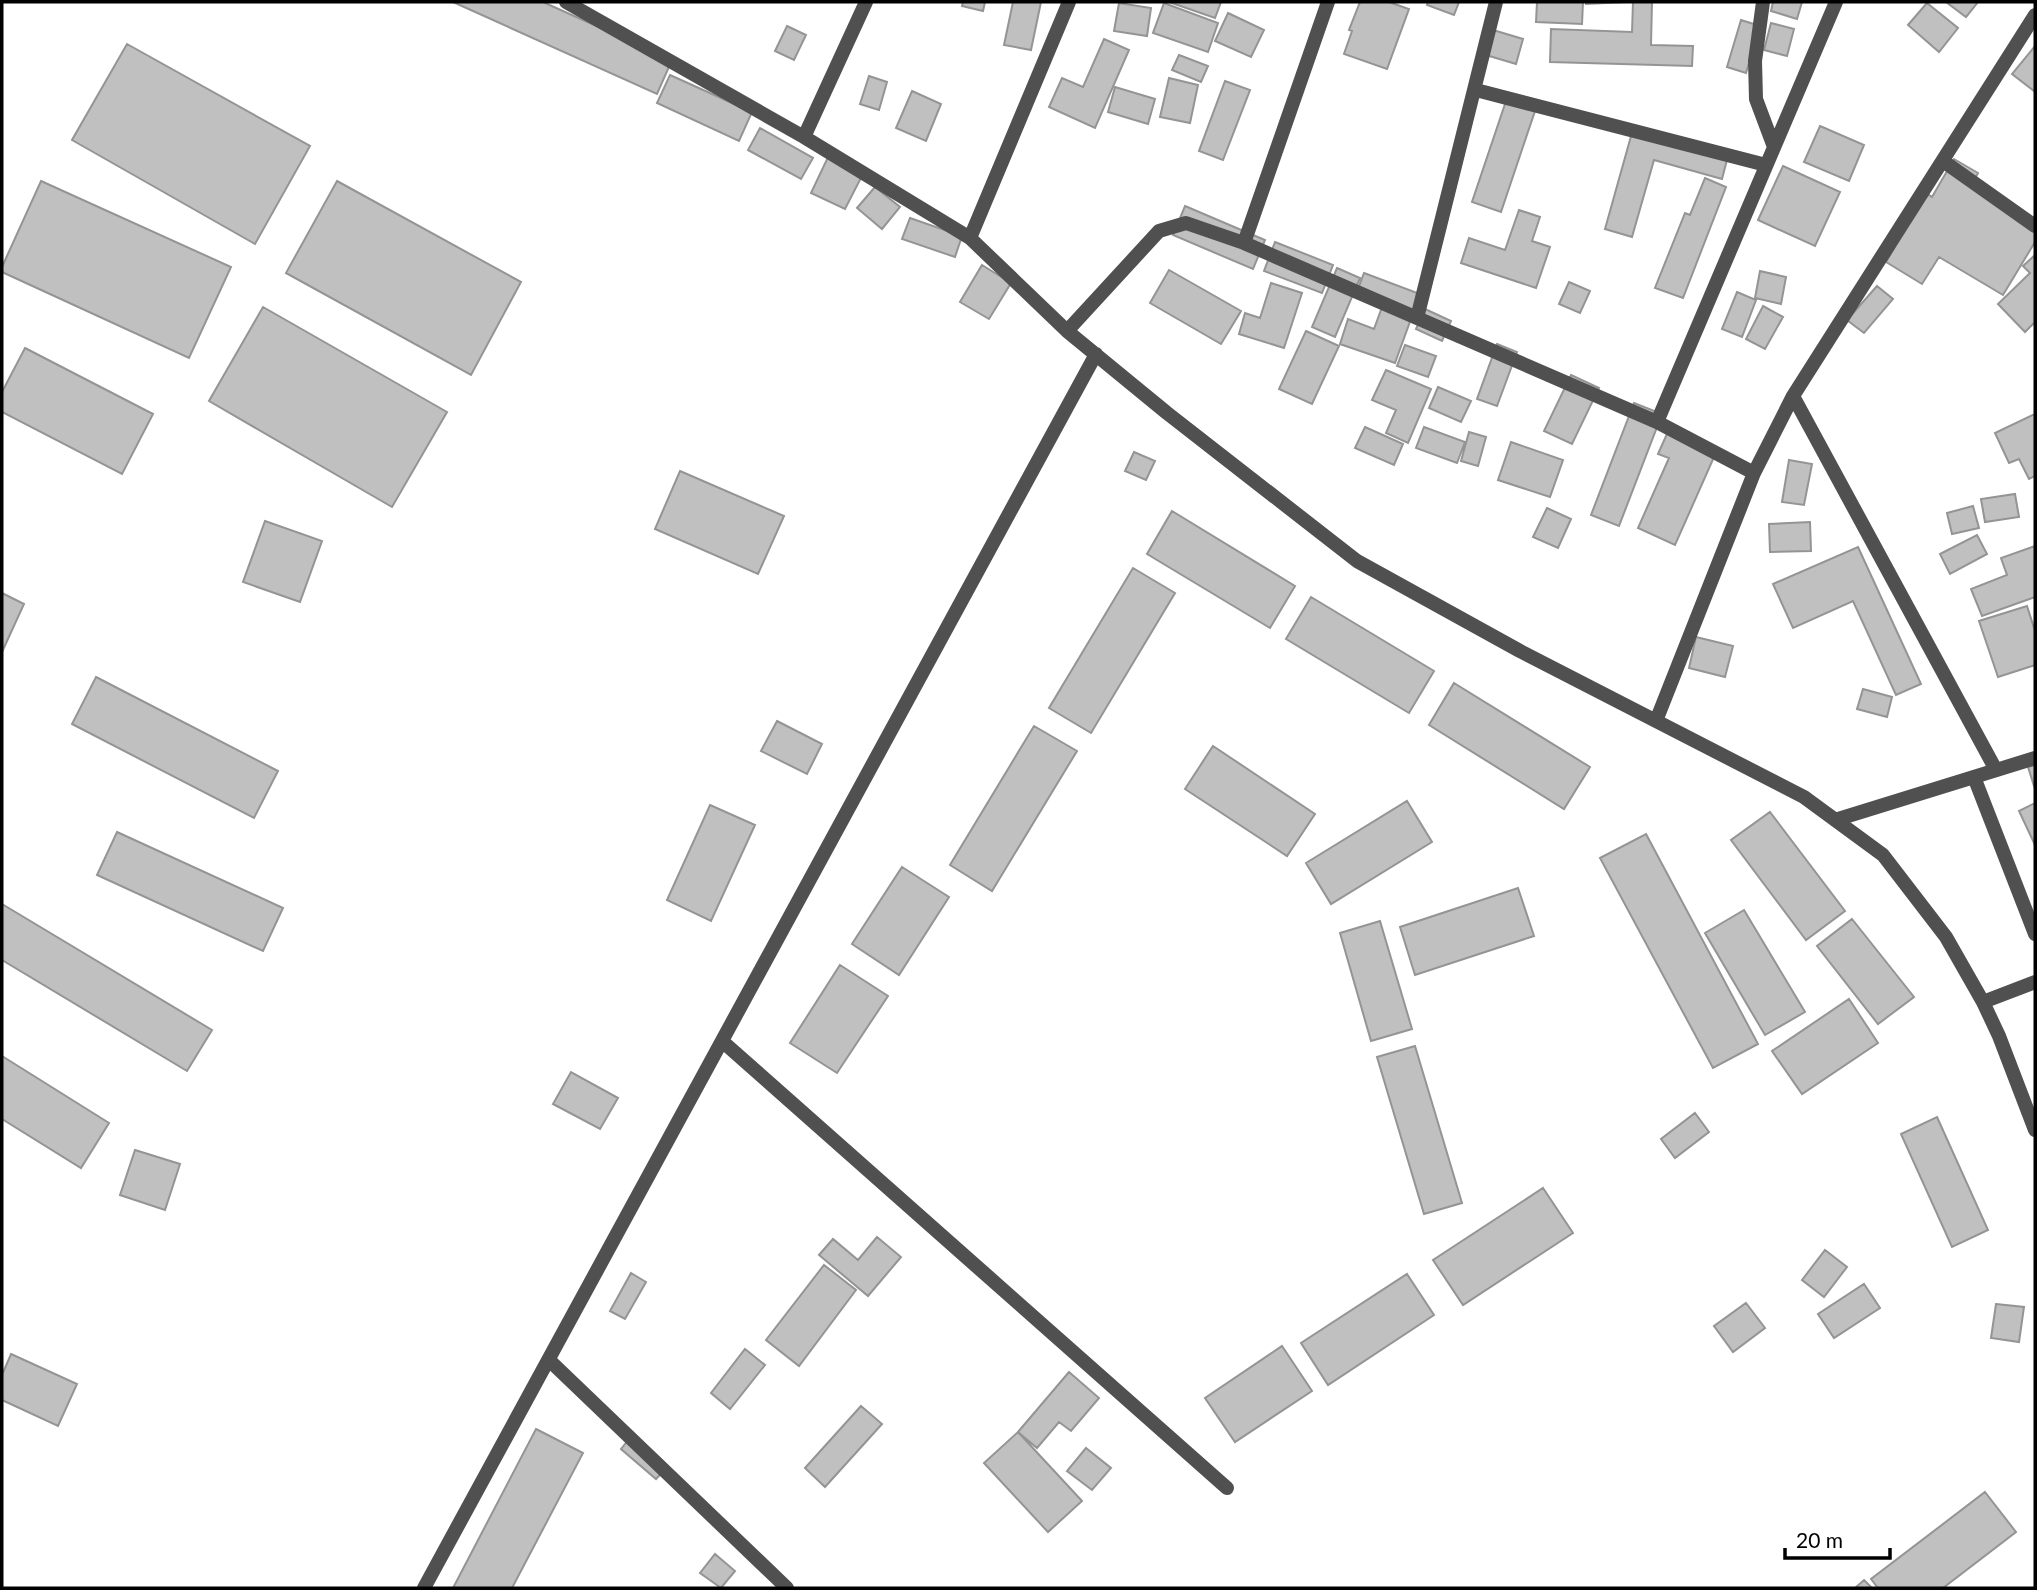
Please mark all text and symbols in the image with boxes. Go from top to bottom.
scale bar [1785,1516,1890,1560]
text: 20 m [1796,1527,1843,1552]

